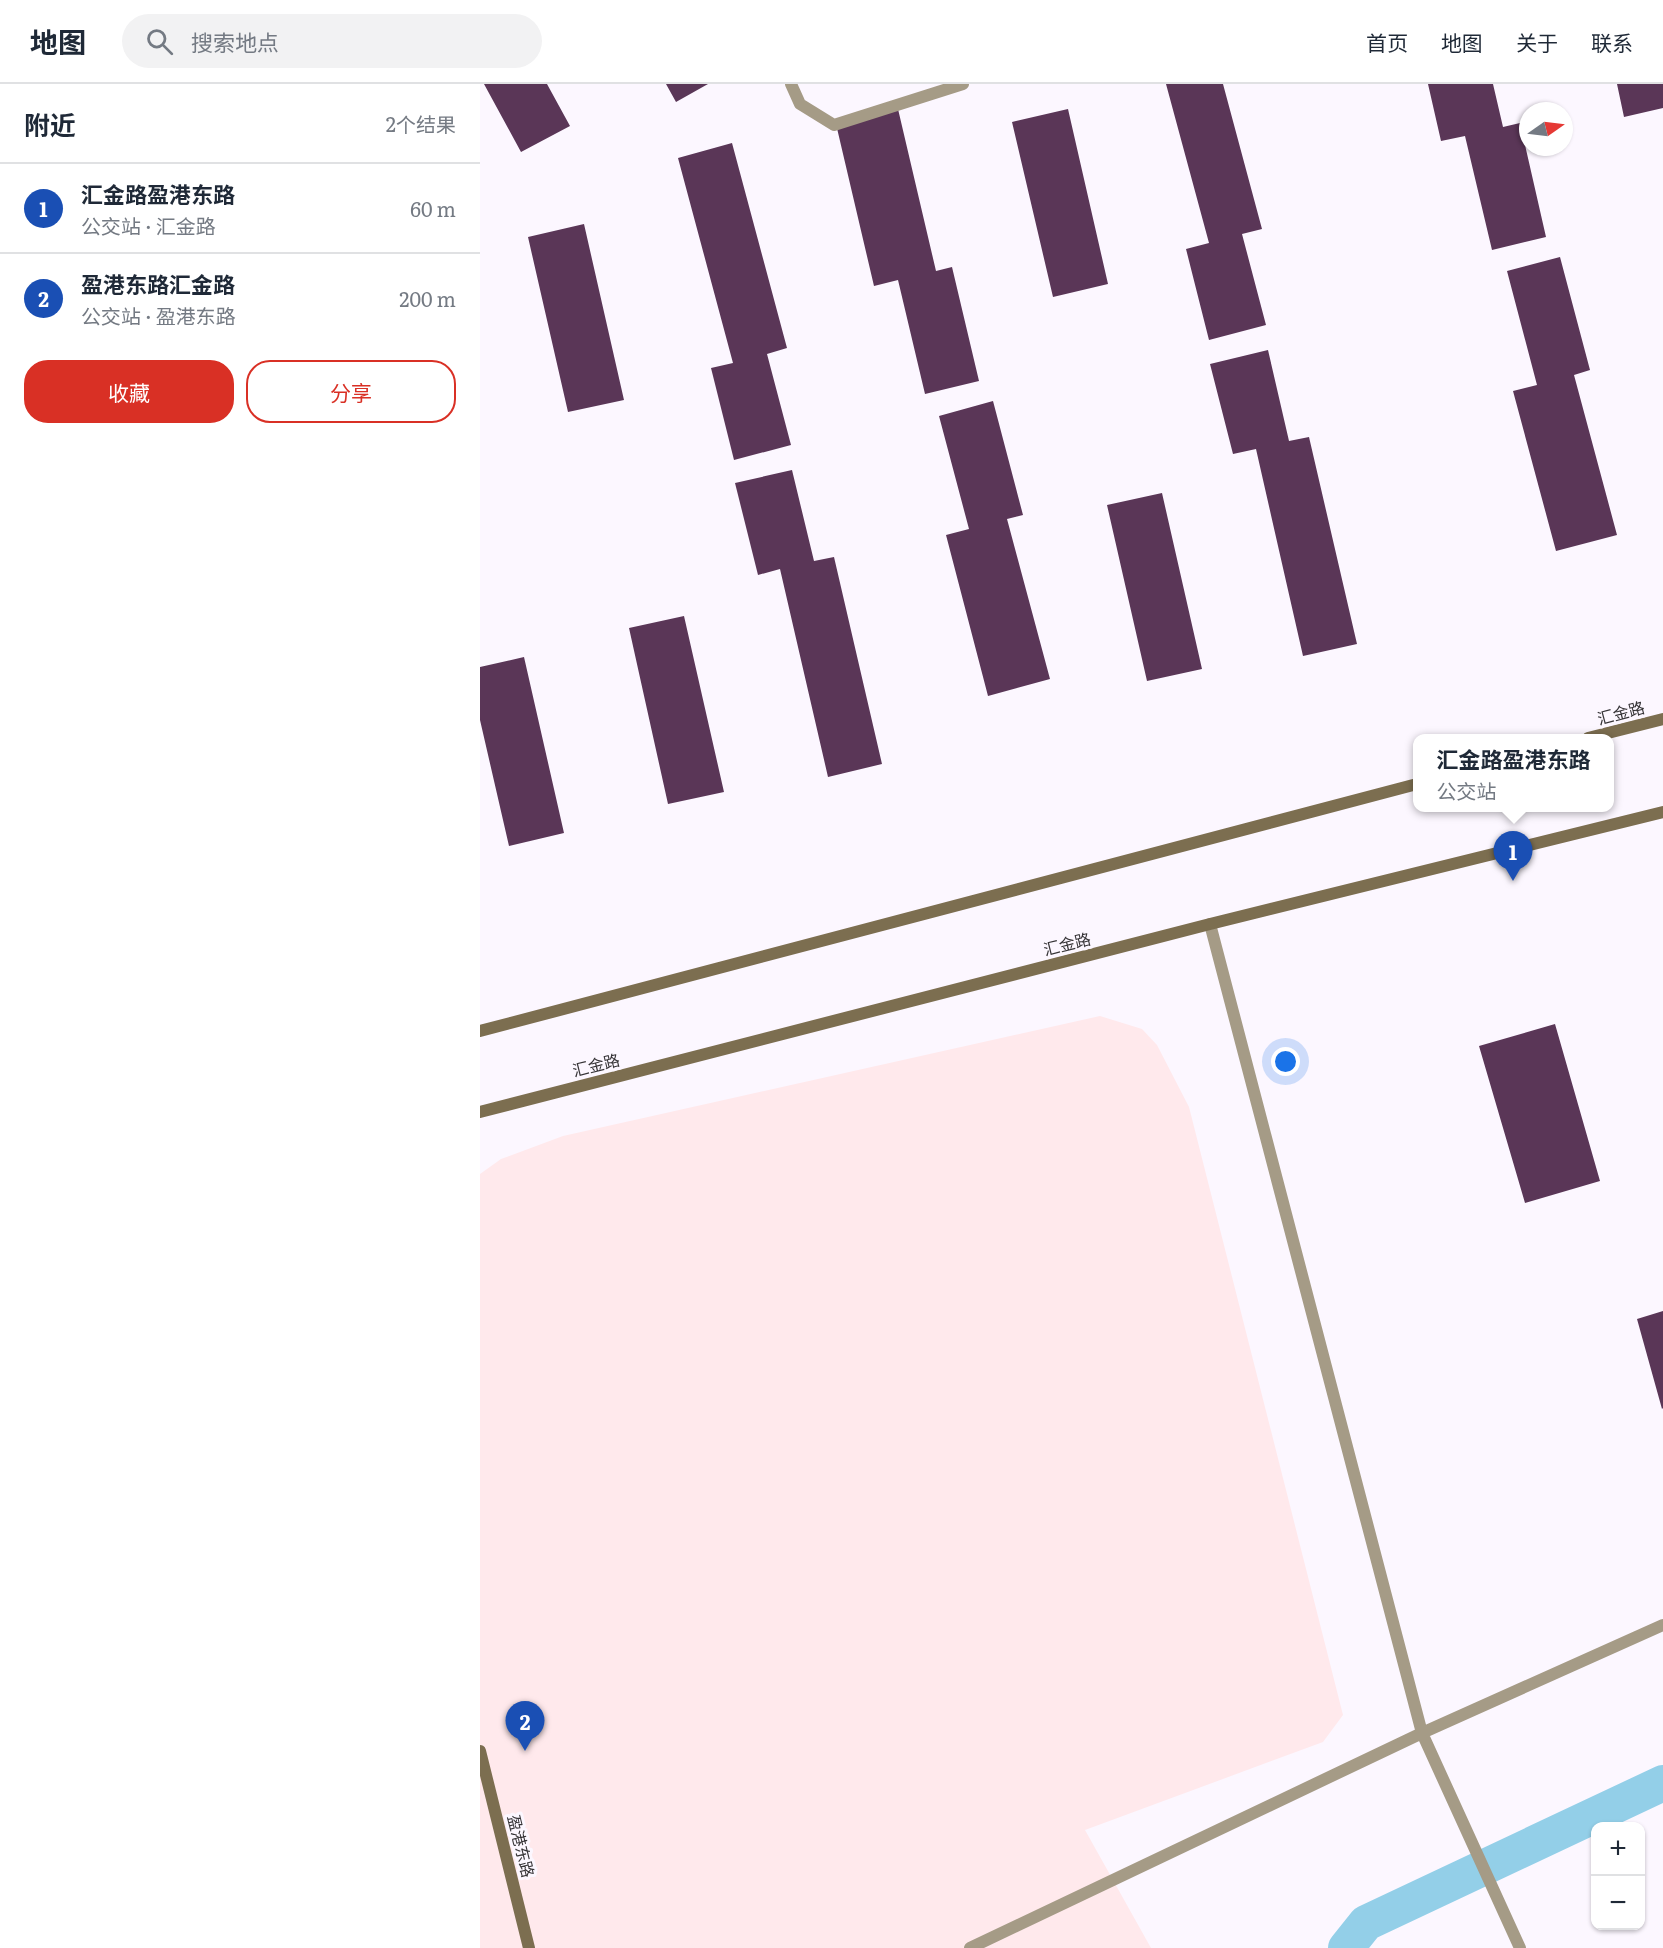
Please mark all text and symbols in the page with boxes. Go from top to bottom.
search box [122,14,542,68]
text: 地图 [30,20,86,62]
icon: search [143,25,176,58]
text: 搜索地点 [191,25,279,58]
text: 首页 [1366,26,1408,57]
text: 地图 [1441,26,1483,57]
text: 关于 [1516,26,1558,57]
text: 联系 [1591,26,1633,57]
north arrow [1519,102,1573,156]
text: 附近 [24,104,76,143]
text: 2个结果 [386,108,456,138]
text: 汇金路盈港东路 [81,177,235,210]
text: 1 [39,193,48,223]
text: 60 m [410,193,456,223]
text: 公交站 · 汇金路 [81,210,216,240]
text: 盈港东路汇金路 [81,267,235,300]
text: 2 [38,283,49,313]
text: 200 m [399,283,456,313]
text: 公交站 · 盈港东路 [81,300,236,330]
button: 收藏 [24,360,234,423]
button: 分享 [246,360,456,423]
street label: 汇金路 [1594,694,1647,730]
popup [1413,734,1614,812]
text: 汇金路盈港东路 [1436,742,1591,775]
text: 公交站 [1436,775,1496,805]
pin: 1 [1494,832,1532,881]
street label: 汇金路 [1041,926,1093,960]
street label: 汇金路 [570,1047,622,1081]
your location [1271,1047,1300,1076]
pin: 2 [506,1702,544,1751]
street label: 盈港东路 [503,1812,541,1880]
map controls [1591,1822,1645,1930]
button: + [1591,1822,1645,1876]
button: − [1591,1876,1645,1930]

